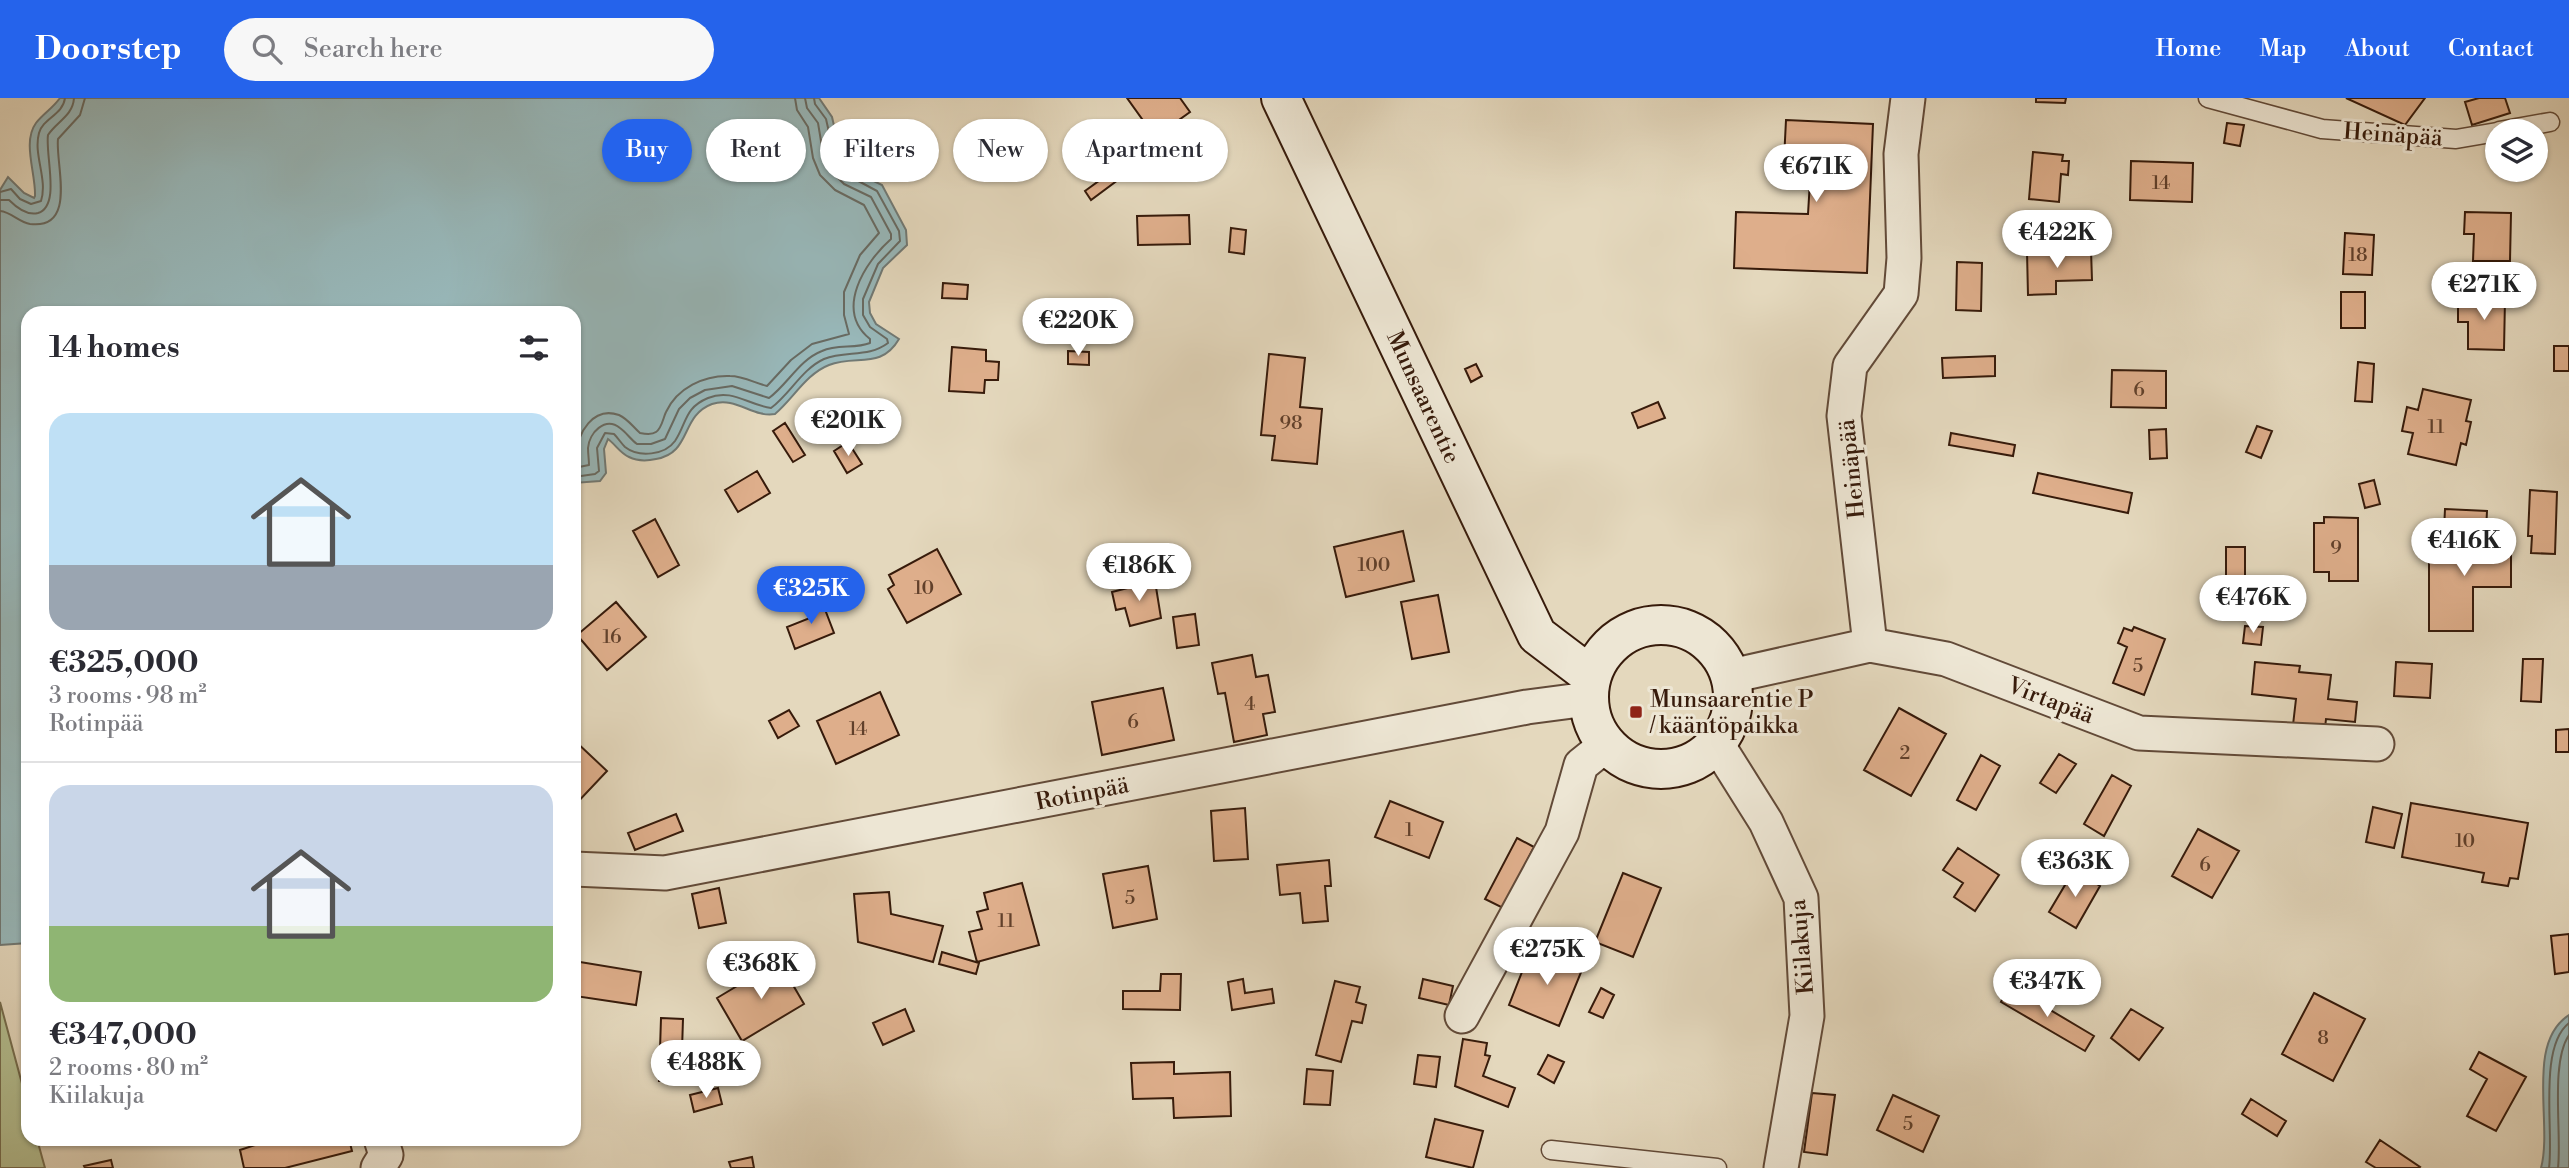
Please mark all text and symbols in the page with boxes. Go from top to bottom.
search box [224,18,714,81]
text: Doorstep [35,29,182,70]
icon: search [248,30,286,68]
text: Search here [304,33,443,65]
text: Home [2156,34,2221,64]
text: Map [2259,34,2307,64]
text: About [2345,34,2410,64]
text: Contact [2448,34,2534,64]
street label: Heinäpää [2342,118,2444,152]
chip: Buy [602,119,692,182]
chip: Rent [706,119,806,182]
chip: Filters [820,119,939,182]
chip: New [953,119,1048,182]
chip: Apartment [1062,119,1228,182]
map controls [2485,119,2548,182]
button: layers [2485,119,2548,182]
pin: €671K [1767,144,1865,204]
text: €671K [1780,153,1852,181]
house number: 14 [2152,171,2170,195]
pin: €422K [2008,211,2106,270]
text: €422K [2018,219,2096,247]
house number: 18 [2348,243,2368,267]
pin: €271K [2435,262,2533,322]
text: €271K [2447,271,2521,299]
pin: €220K [1029,299,1127,358]
text: €220K [1038,307,1118,335]
street label: Munsaarentie [1380,327,1466,468]
text: 14 homes [49,329,180,367]
icon: filters [515,329,553,367]
house number: 6 [2133,378,2145,402]
pin: €201K [799,398,897,458]
text: €201K [810,407,886,435]
house number: 98 [1279,411,1303,435]
house number: 11 [2428,415,2445,439]
street label: Heinäpää [1833,418,1871,520]
icon: home [238,459,364,585]
pin: €416K [2415,518,2513,578]
text: €416K [2427,527,2501,555]
house number: 9 [2330,536,2342,560]
pin: €186K [1090,544,1188,603]
text: €186K [1102,552,1176,580]
house number: 100 [1358,553,1390,577]
pin: €325K [762,566,860,626]
text: €325K [773,575,849,603]
pin: €476K [2204,575,2302,635]
house number: 10 [914,576,934,600]
text: €476K [2215,584,2291,612]
house number: 16 [602,625,622,649]
text: €325,000 [49,644,199,682]
house number: 5 [2133,654,2143,678]
street label: Virtapää [2003,671,2098,730]
text: 3 rooms · 98 m² [49,682,206,710]
place label: Munsaarentie P / kääntöpaikka [1649,686,1813,740]
house number: 4 [1244,692,1256,716]
marker: Munsaarentie P / kääntöpaikka [1628,704,1644,720]
text: Rotinpää [49,710,143,738]
house number: 6 [1127,710,1139,734]
house number: 14 [849,717,867,741]
house number: 2 [1900,741,1910,765]
street label: Rotinpää [1033,771,1132,817]
house number: 1 [1405,818,1413,842]
house number: 10 [2455,829,2475,853]
icon: home [238,831,364,957]
pin: €363K [2026,840,2124,899]
text: €363K [2037,848,2113,876]
house number: 6 [2199,853,2211,877]
house number: 5 [1125,886,1135,910]
street label: Kiilakuja [1784,898,1820,996]
house number: 11 [998,909,1015,933]
pin: €275K [1498,928,1596,987]
text: €275K [1509,936,1585,964]
pin: €368K [712,942,810,1001]
text: €368K [723,950,799,978]
pin: €347K [1998,960,2096,1019]
text: €347K [2009,968,2085,996]
text: €347,000 [49,1016,197,1054]
house number: 8 [2317,1026,2329,1050]
pin: €488K [657,1040,755,1100]
text: €488K [667,1049,745,1077]
text: 2 rooms · 80 m² [49,1054,208,1082]
text: Kiilakuja [49,1082,144,1110]
house number: 5 [1903,1112,1913,1136]

